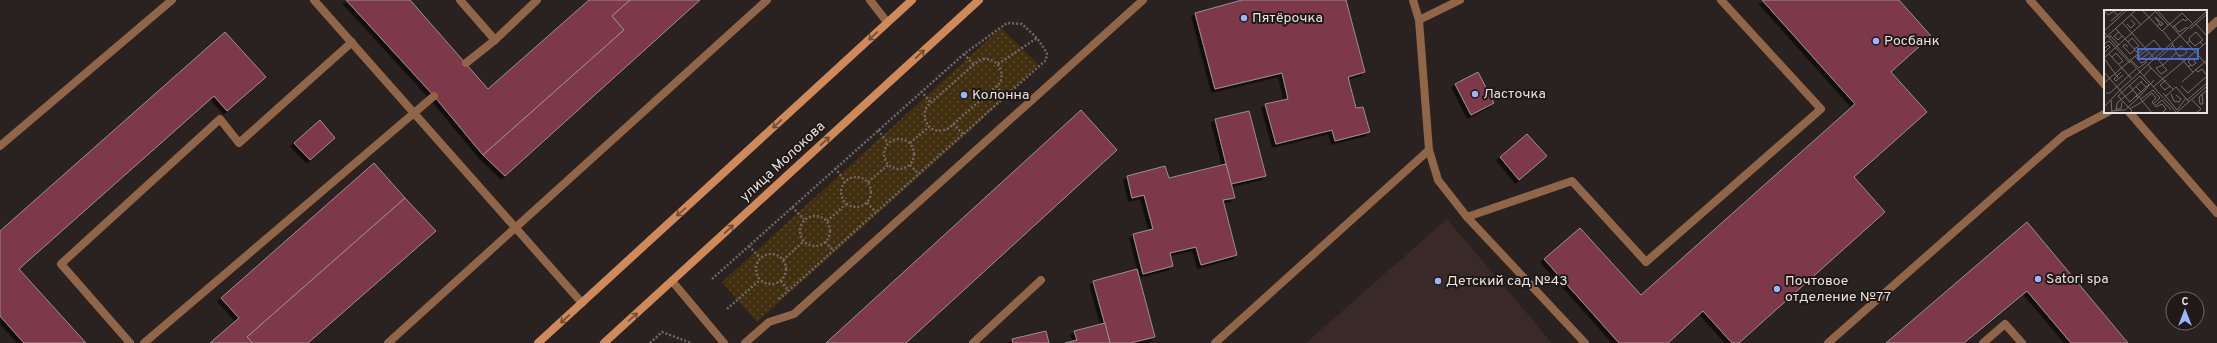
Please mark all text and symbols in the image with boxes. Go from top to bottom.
place label: Пятёрочка [1252,10,1323,27]
inset map [2104,10,2207,113]
marker: Пятёрочка [1239,13,1249,23]
one-way arrow [868,31,878,40]
place label: Росбанк [1884,33,1940,50]
marker: Росбанк [1871,36,1881,46]
one-way arrow [915,49,926,58]
place label: Ласточка [1483,86,1546,103]
place label: Колонна [972,87,1029,104]
marker: Ласточка [1470,89,1480,99]
marker: Колонна [959,90,969,100]
street label: улица Молокова [737,118,829,206]
one-way arrow [772,119,782,129]
one-way arrow [819,137,830,146]
one-way arrow [676,207,686,217]
one-way arrow [724,225,734,234]
place label: Satori spa [2046,271,2109,288]
place label: Детский сад №43 [1446,273,1568,290]
place label: Почтовое отделение №77 [1785,273,1891,306]
marker: Satori spa [2033,274,2043,284]
marker: Детский сад №43 [1433,276,1443,286]
marker: Почтовое отделение №77 [1772,284,1782,294]
north arrow [2165,291,2205,331]
text: С [2181,295,2189,309]
one-way arrow [627,313,637,322]
one-way arrow [560,314,570,323]

